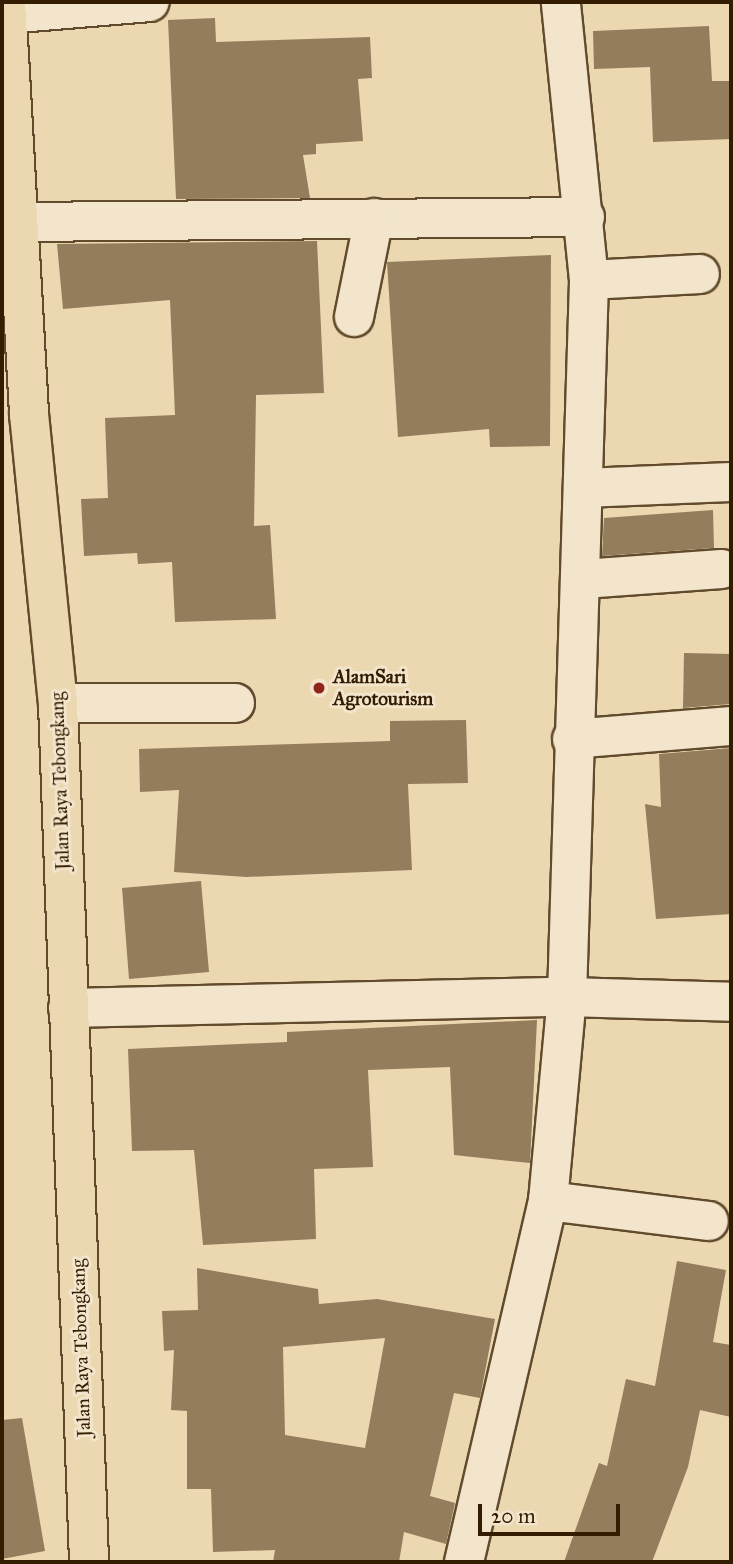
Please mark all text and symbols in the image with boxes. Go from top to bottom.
place label: AlamSari Agrotourism [333,666,433,710]
marker: AlamSari Agrotourism [311,680,327,696]
street label: Jalan Raya Tebongkang [45,691,75,871]
street label: Jalan Raya Tebongkang [66,1258,96,1438]
scale bar [481,1490,623,1534]
text: 20 m [491,1503,536,1529]

